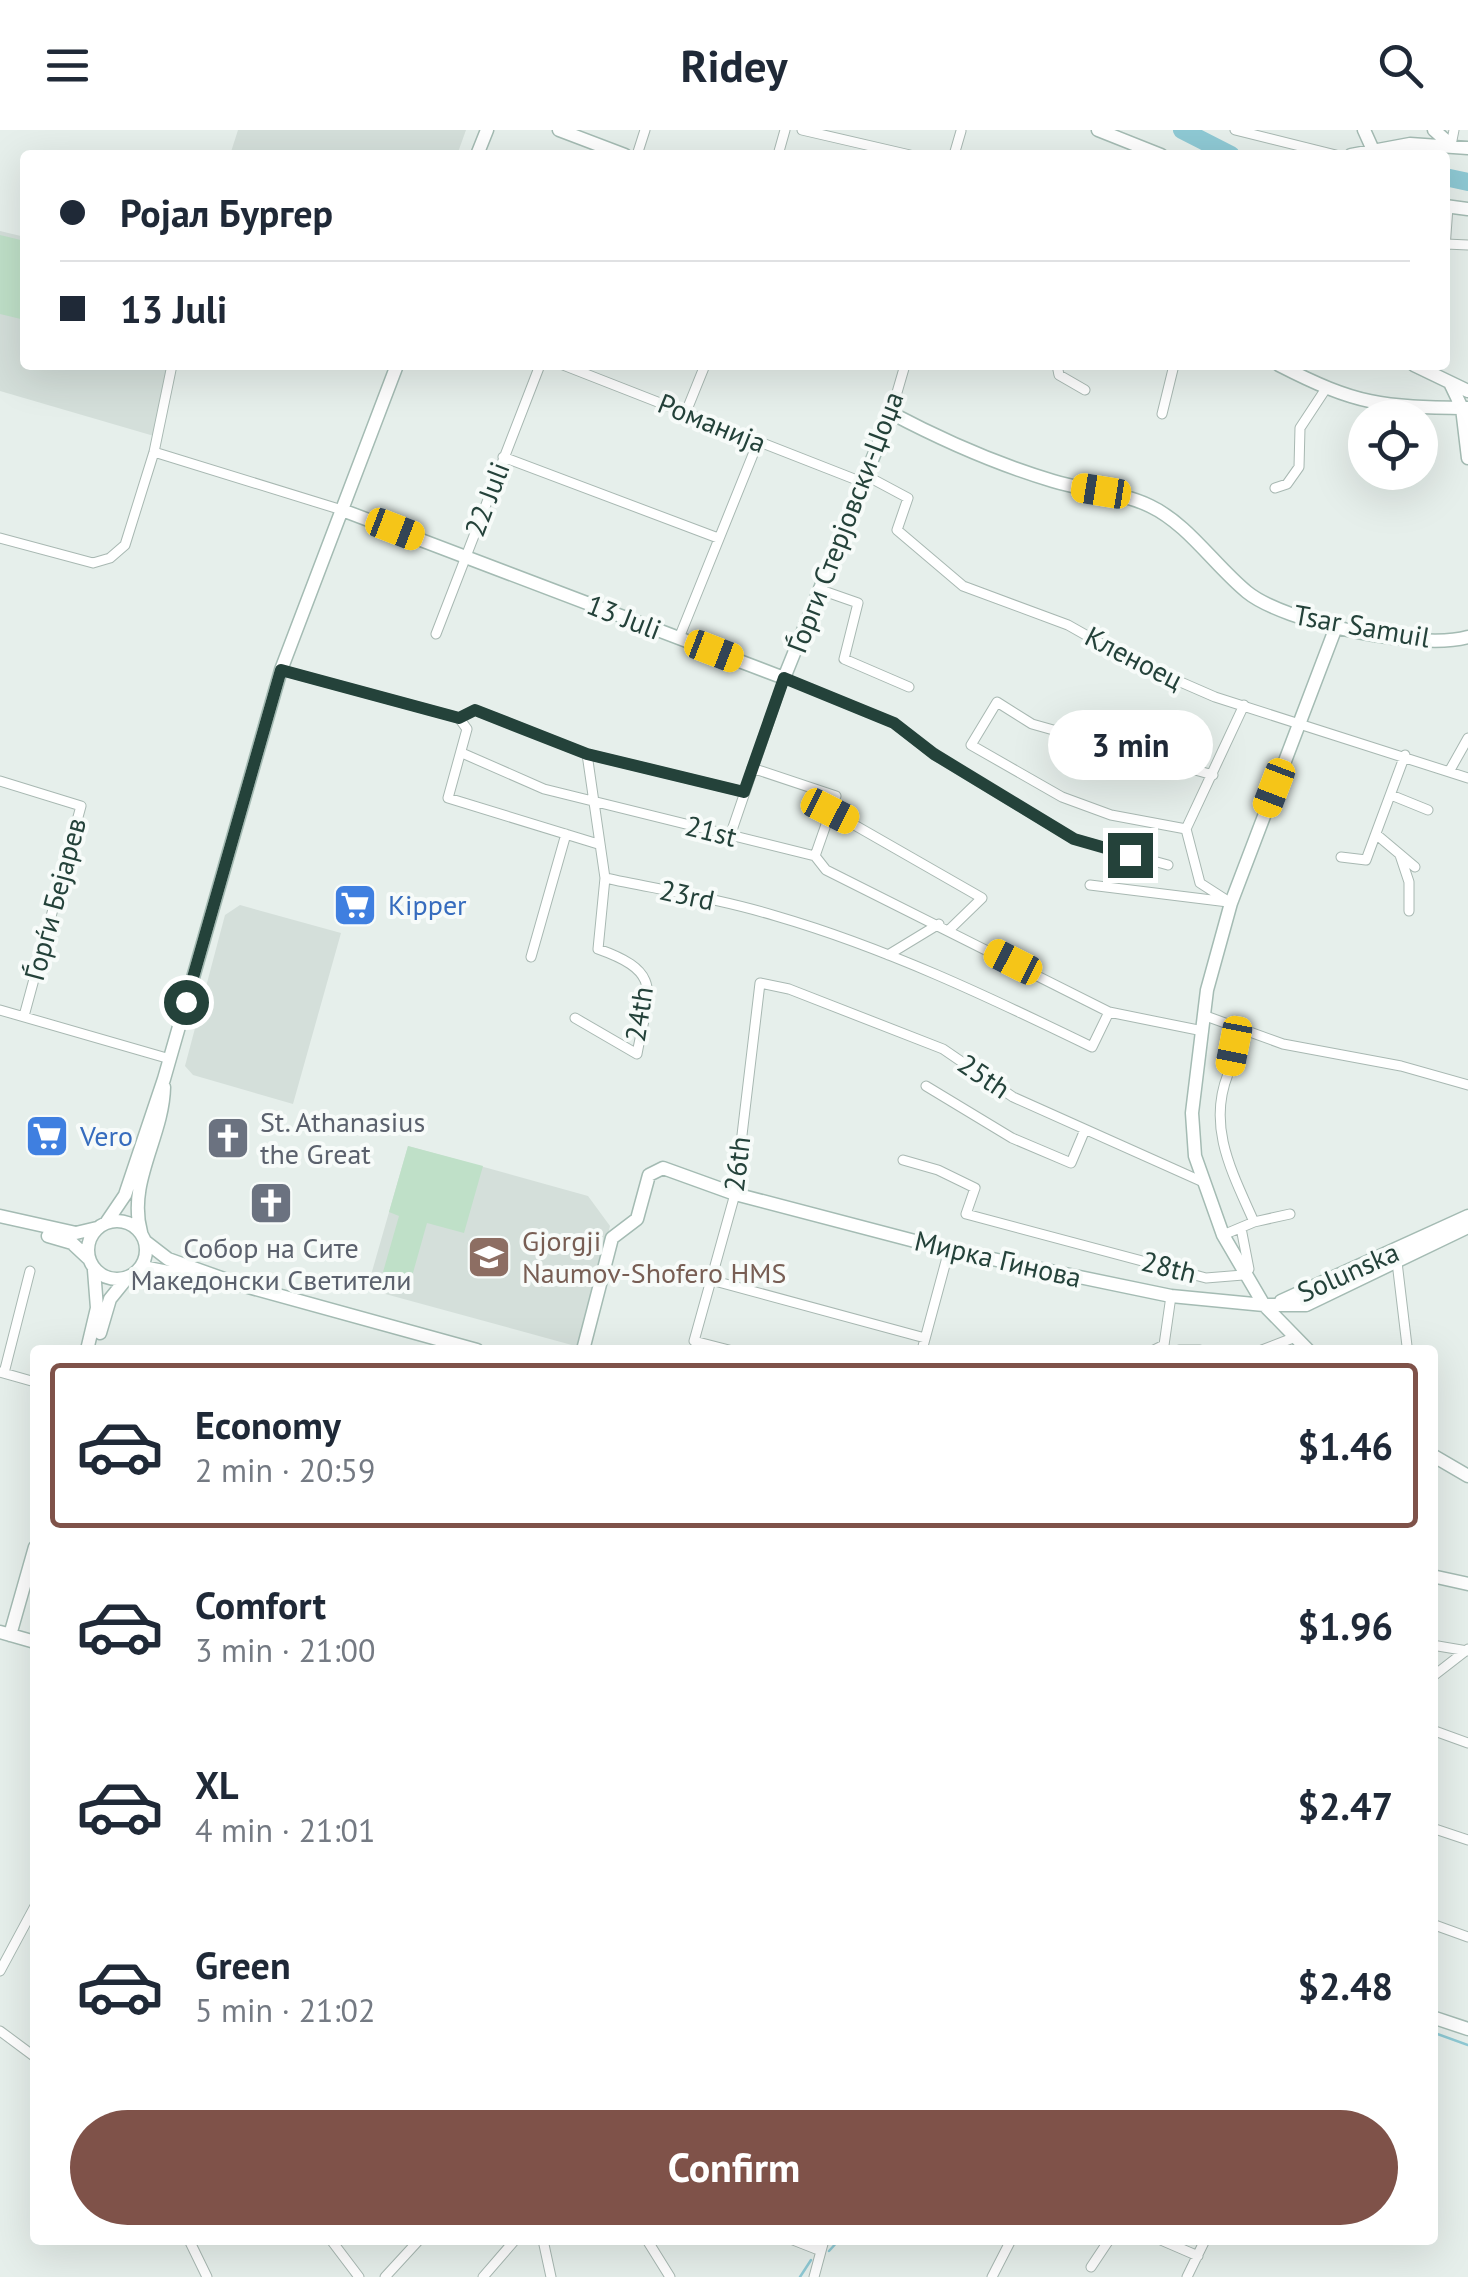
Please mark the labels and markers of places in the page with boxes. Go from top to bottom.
supermarket icon: Kipper [332,882,378,928]
place label: Kipper [388,886,467,923]
place label: St. Athanasius the Great [260,1103,425,1172]
supermarket icon: Vero [24,1113,70,1159]
church icon: St. Athanasius the Great [205,1115,251,1161]
place label: Vero [79,1117,133,1154]
church icon: Собор на Сите Македонски Светители [248,1180,294,1226]
place label: Gjorgji Naumov-Shofero HMS [522,1222,786,1291]
place label: Собор на Сите Македонски Светители [130,1229,412,1298]
school or university icon: Gjorgji Naumov-Shofero HMS [466,1234,512,1280]

